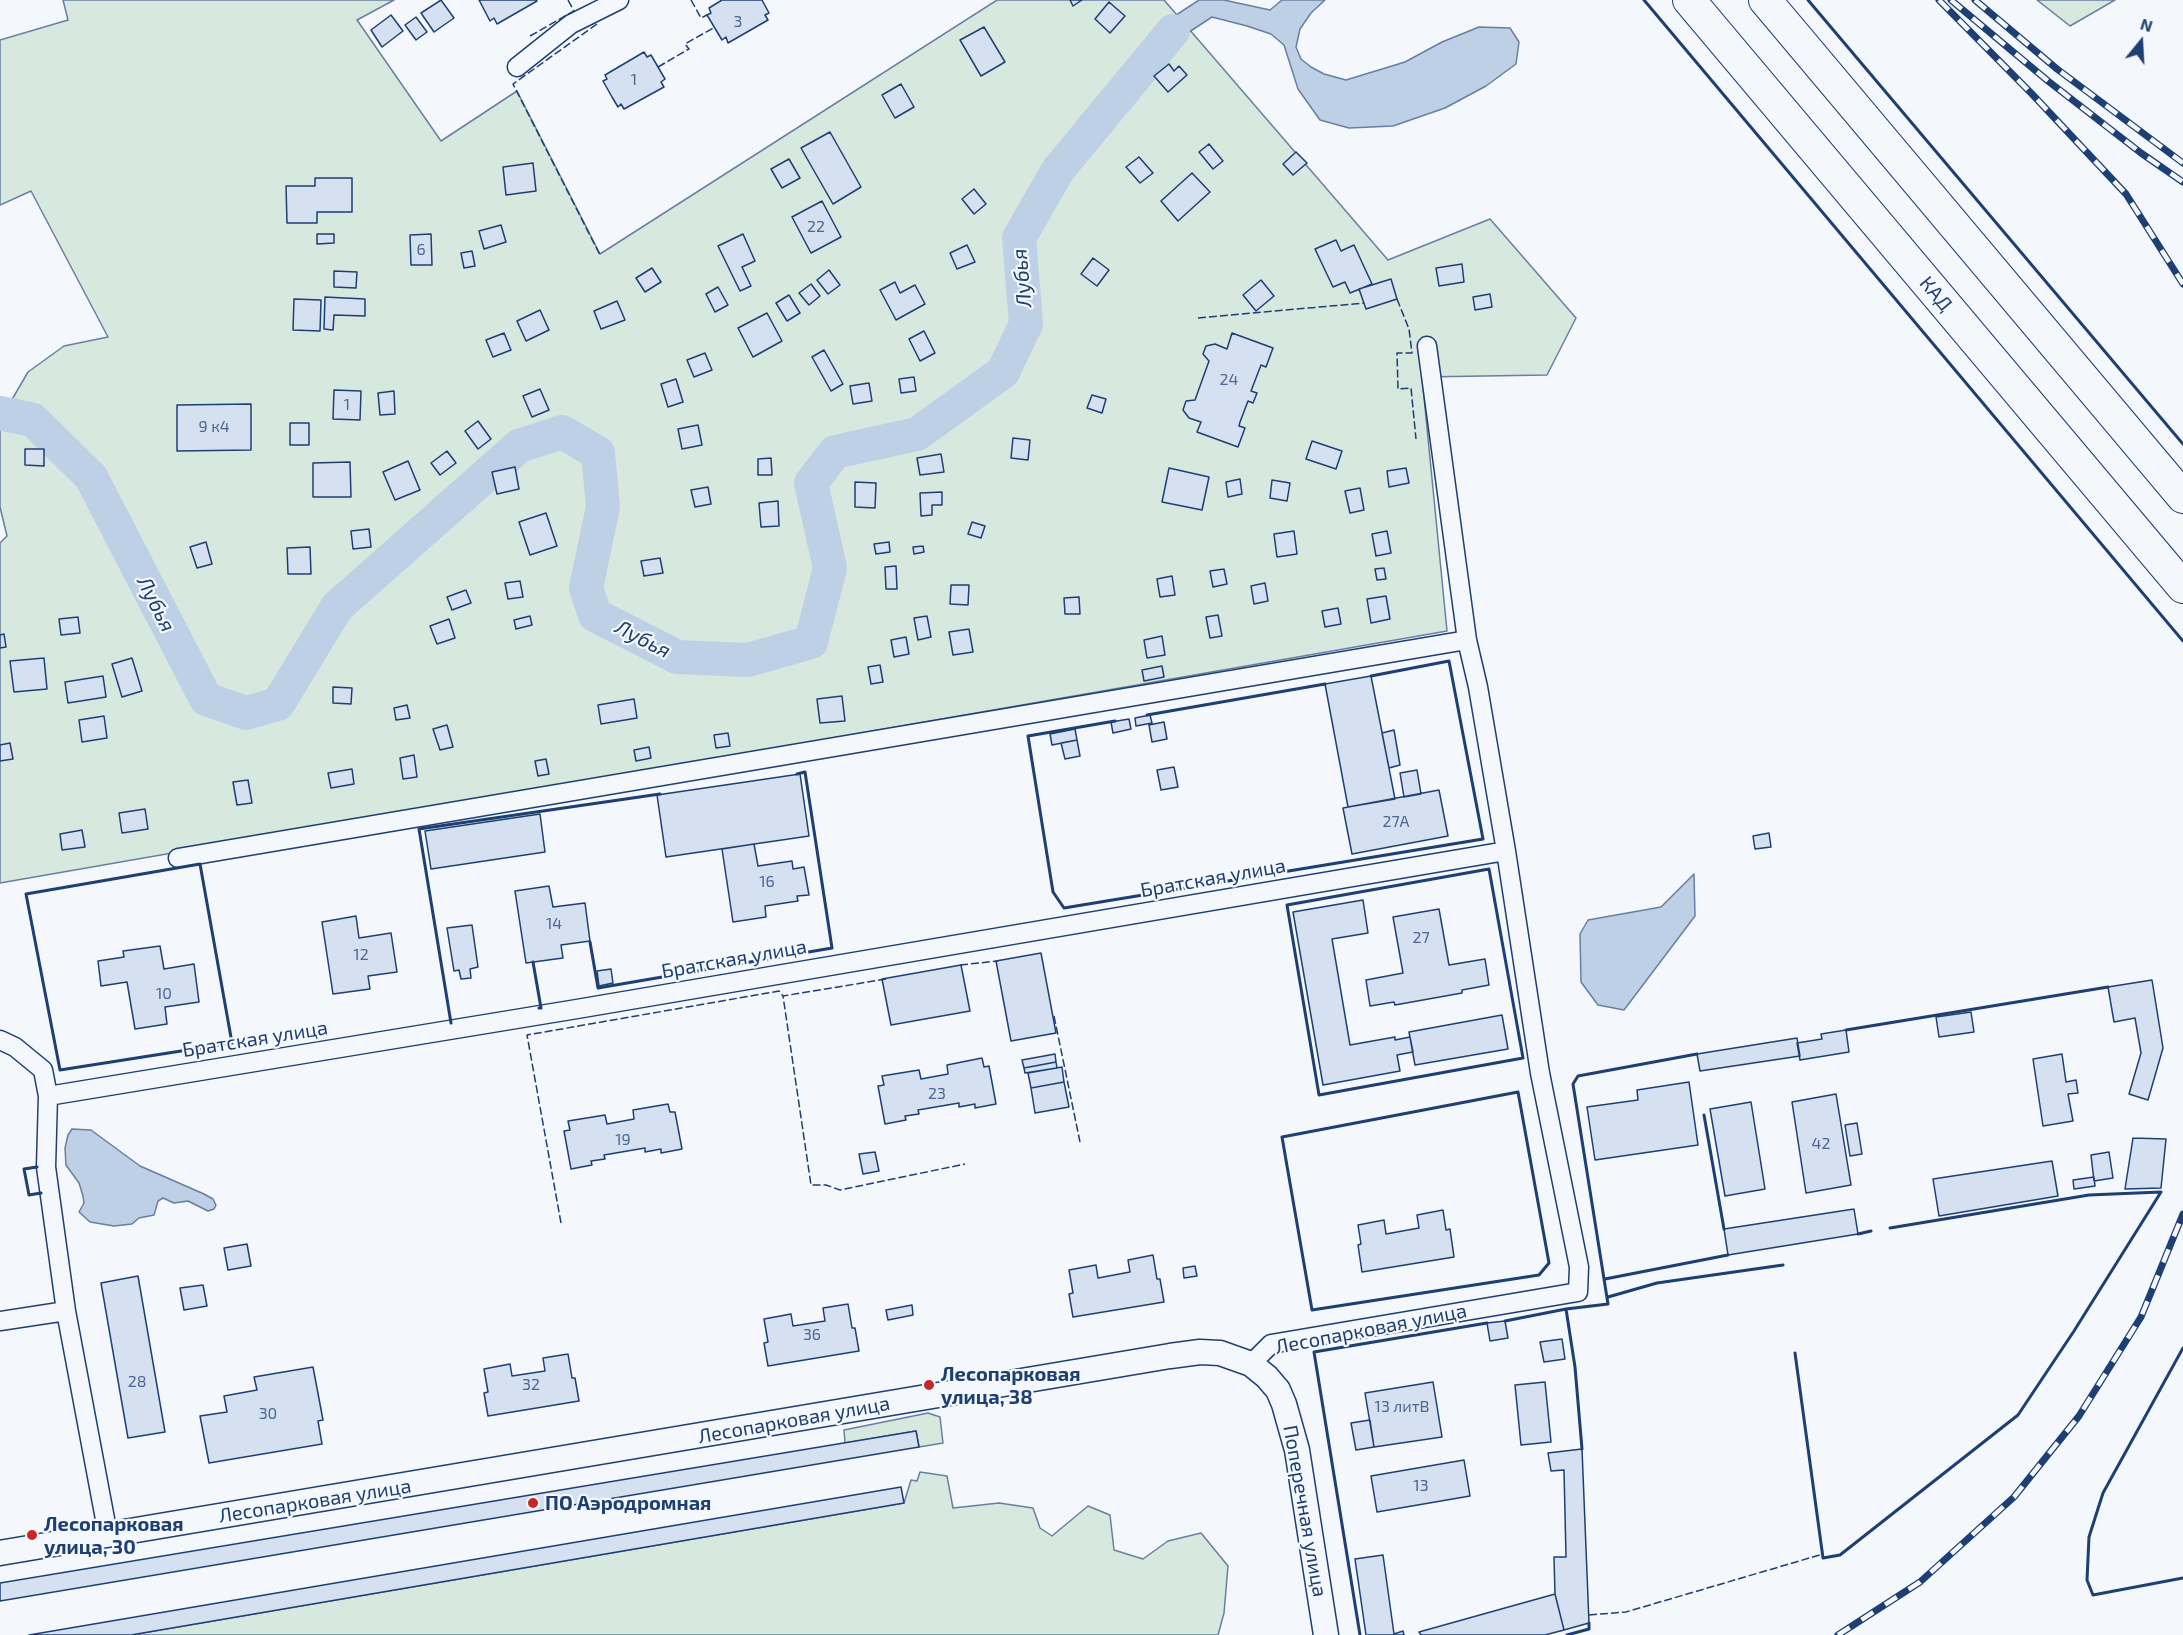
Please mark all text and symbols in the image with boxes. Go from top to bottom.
house number: 3 [734,12,742,32]
north arrow [2111,12,2171,72]
text: N [2138,14,2155,35]
house number: 1 [631,70,637,90]
house number: 22 [807,217,825,237]
house number: 6 [416,240,426,260]
water label: Лубья [1007,248,1037,308]
street label: КАД [1914,272,1958,316]
house number: 24 [1220,370,1238,390]
house number: 1 [344,395,350,415]
house number: 9 к4 [198,417,230,437]
water label: Лубья [131,572,181,636]
water label: Лубья [611,614,675,664]
house number: 27А [1382,812,1410,832]
street label: Братская улица [1138,853,1288,903]
house number: 16 [759,872,775,892]
house number: 14 [546,914,562,934]
house number: 27 [1412,928,1430,948]
street label: Братская улица [659,934,809,984]
house number: 12 [353,945,369,965]
house number: 10 [156,984,172,1004]
street label: Братская улица [180,1016,330,1062]
house number: 23 [928,1084,946,1104]
house number: 19 [615,1130,631,1150]
house number: 42 [1812,1134,1830,1154]
street label: Лесопарковая улица [1273,1299,1469,1359]
house number: 36 [803,1325,821,1345]
place label: Лесопарковая улица, 38 [941,1362,1081,1409]
house number: 28 [128,1372,146,1392]
house number: 32 [522,1375,540,1395]
marker: Лесопарковая улица, 38 [922,1378,936,1392]
street label: Лесопарковая улица [696,1391,892,1449]
house number: 13 литВ [1375,1397,1429,1417]
house number: 30 [259,1404,277,1424]
street label: Поперечная улица [1278,1423,1332,1599]
street label: Лесопарковая улица [217,1474,413,1528]
house number: 13 [1413,1476,1429,1496]
place label: ПО Аэродромная [545,1491,711,1515]
marker: ПО Аэродромная [526,1496,540,1510]
place label: Лесопарковая улица, 30 [44,1512,184,1559]
marker: Лесопарковая улица, 30 [25,1528,39,1542]

